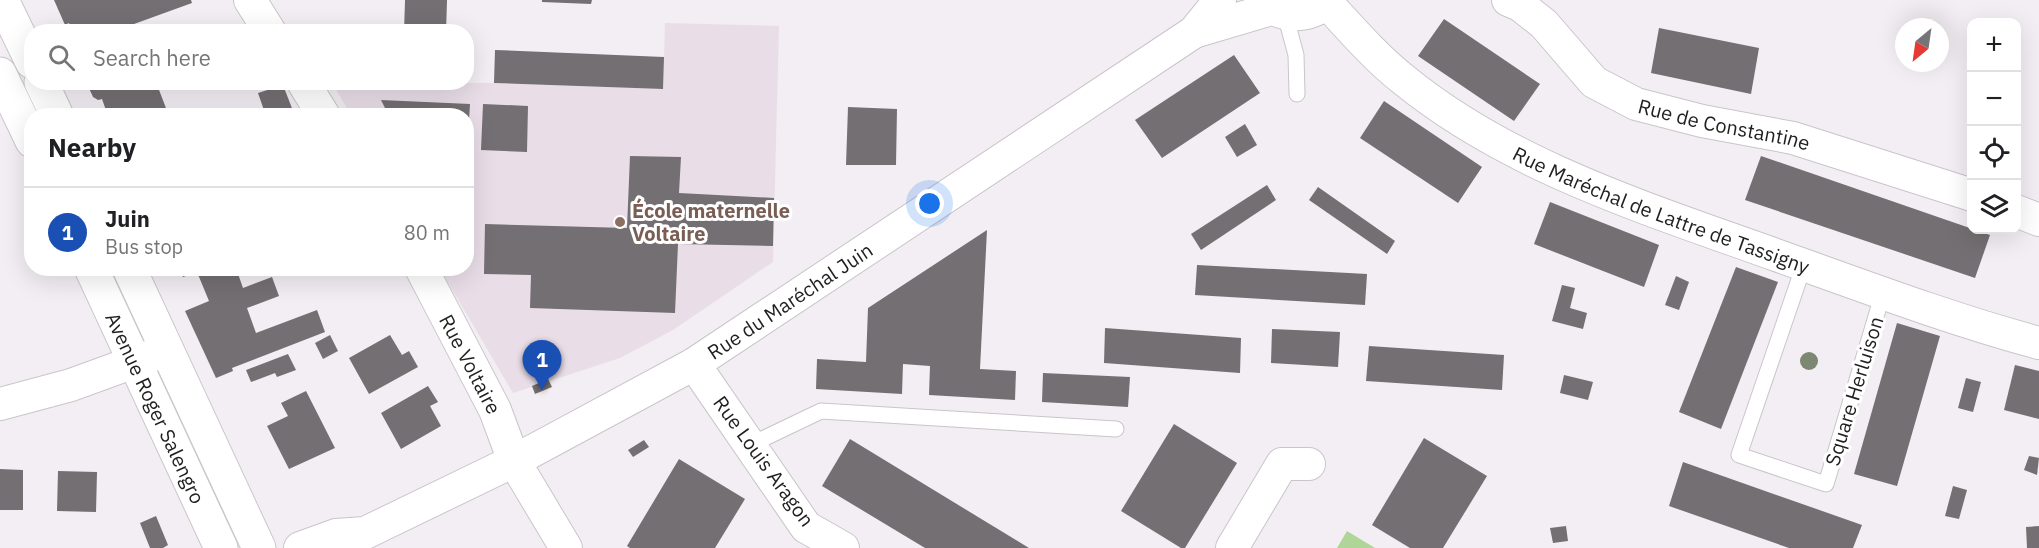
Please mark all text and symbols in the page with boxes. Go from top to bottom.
north arrow [1895,18,1949,72]
map controls [1967,18,2021,234]
button: + [1967,18,2021,72]
search box [24,24,474,90]
icon: search [45,41,78,74]
text: Search here [93,43,211,72]
button: − [1967,72,2021,126]
street label: Rue de Constantine [1635,92,1814,156]
button: locate [1967,126,2021,180]
text: Nearby [48,130,136,164]
street label: Rue Maréchal de Lattre de Tassigny [1508,139,1813,279]
button: layers [1967,180,2021,234]
your location [915,189,944,218]
place label: École maternelle Voltaire [632,197,790,247]
text: Juin [105,204,150,233]
marker: École maternelle Voltaire [613,215,627,229]
text: 1 [62,219,74,246]
text: 80 m [404,219,450,246]
text: Bus stop [105,233,183,260]
street label: Rue du Maréchal Juin [702,236,877,365]
street label: Avenue Roger Salengro [100,308,212,508]
street label: Rue Voltaire [434,309,508,418]
street label: Square Herluison [1818,313,1890,469]
pin: 1 [522,340,562,390]
street label: Rue Louis Aragon [707,390,821,532]

